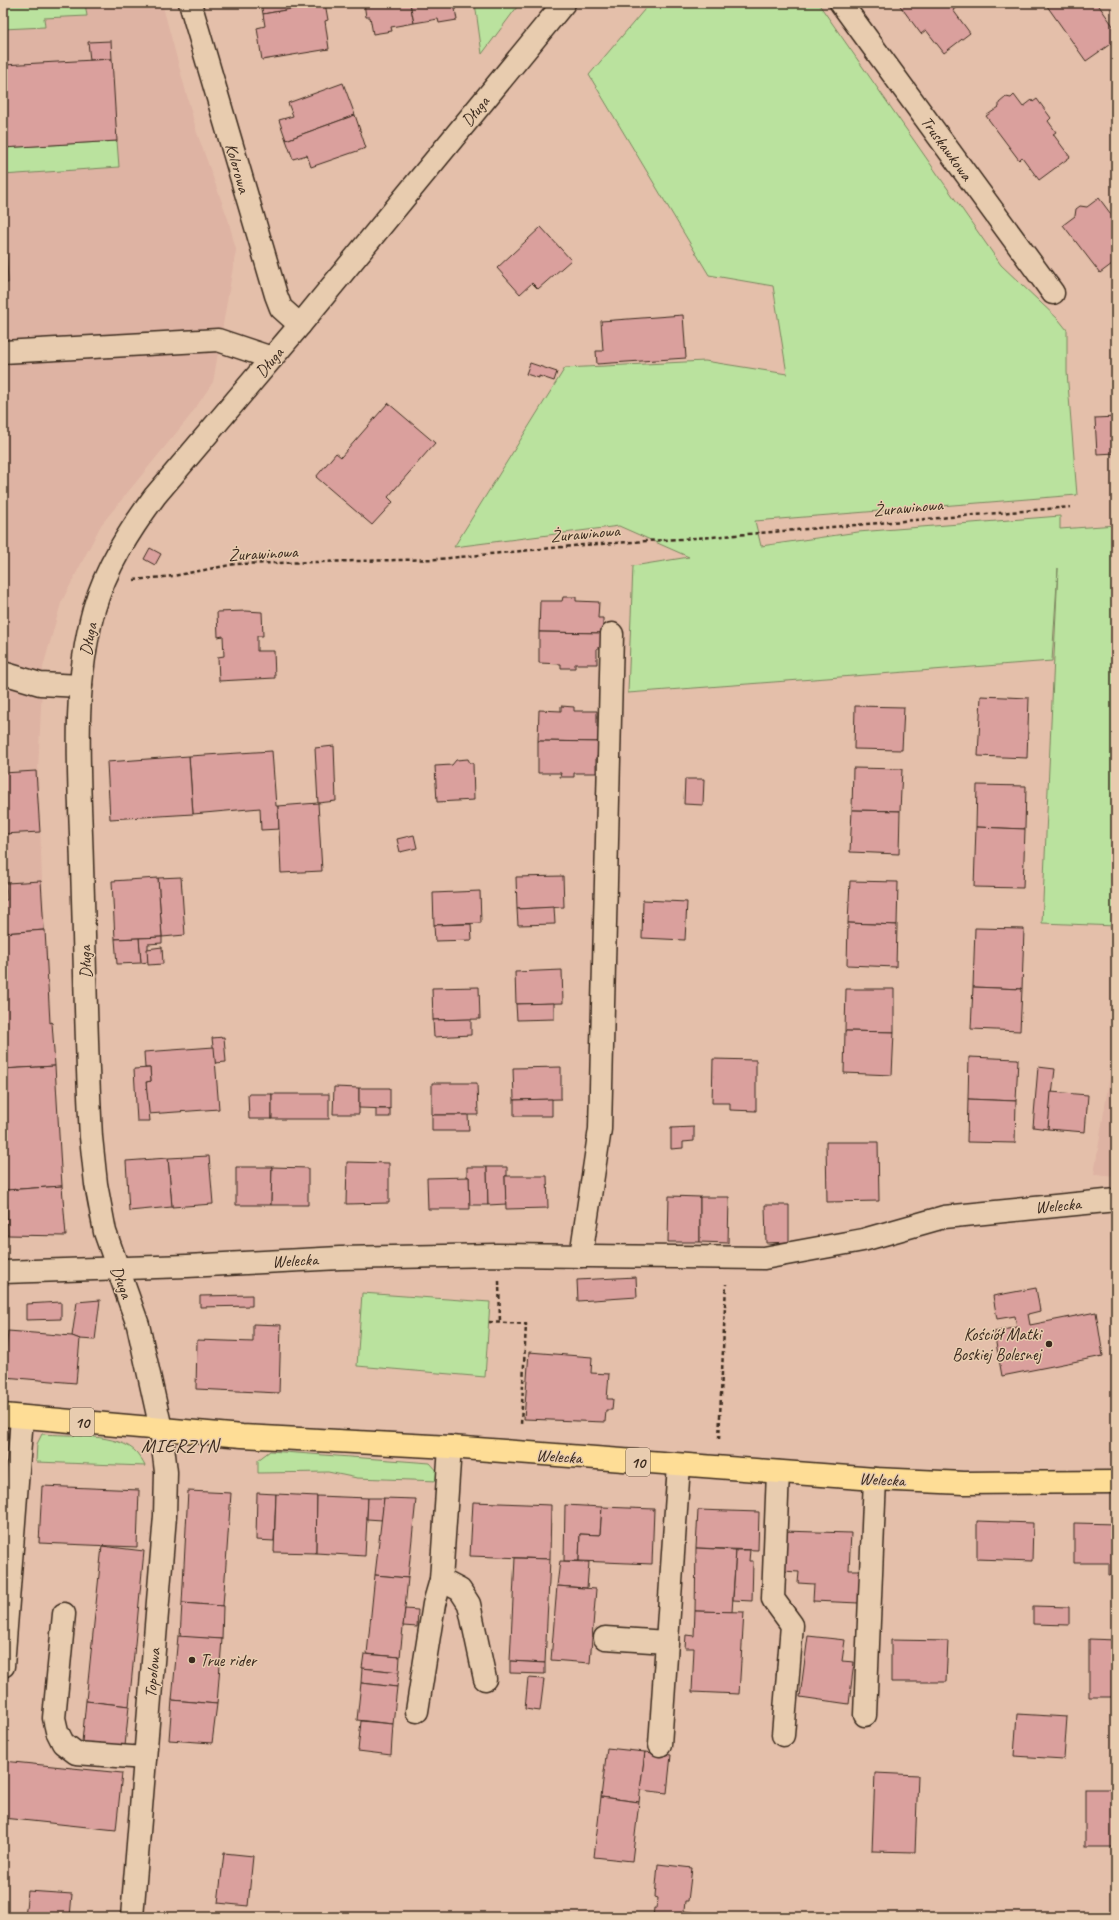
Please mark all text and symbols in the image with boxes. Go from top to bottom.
street label: Długa [457,91,495,131]
street label: Truskawkowa [916,112,978,186]
street label: Kolorowa [220,141,255,197]
street label: Długa [251,342,289,382]
street label: Żurawinowa [873,494,945,521]
street label: Żurawinowa [550,520,622,547]
street label: Żurawinowa [228,541,299,566]
street label: Długa [75,620,102,657]
street label: Długa [74,944,97,979]
street label: Welecka [1034,1193,1084,1218]
street label: Welecka [272,1249,320,1272]
street label: Długa [106,1263,137,1302]
place label: Kościół Matki Boskiej Bolesnej [952,1324,1044,1365]
marker: Kościół Matki Boskiej Bolesnej [1044,1339,1054,1349]
road number: 10 [70,1408,94,1436]
district label: MIERZYN [141,1434,221,1458]
street label: Welecka [535,1444,584,1469]
road number: 10 [626,1448,650,1476]
street label: Welecka [859,1468,907,1491]
street label: Topolowa [140,1646,165,1699]
place label: True rider [200,1650,258,1671]
marker: True rider [187,1655,197,1665]

